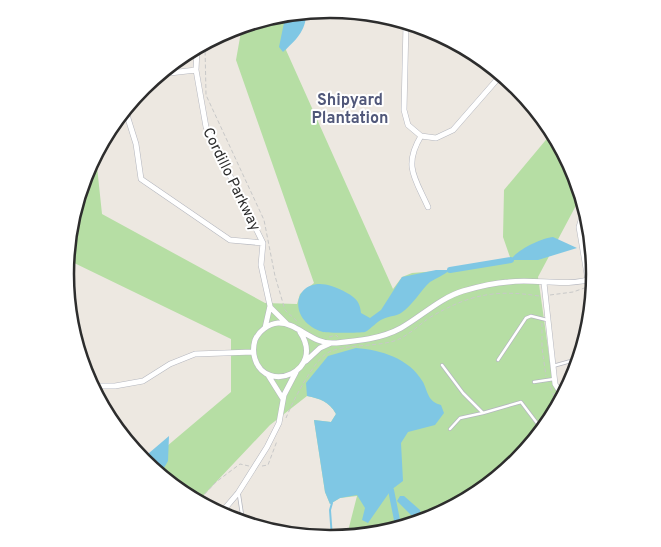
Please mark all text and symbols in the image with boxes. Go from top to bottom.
district label: Shipyard Plantation [312,91,388,129]
street label: Cordillo Parkway [197,125,264,234]

